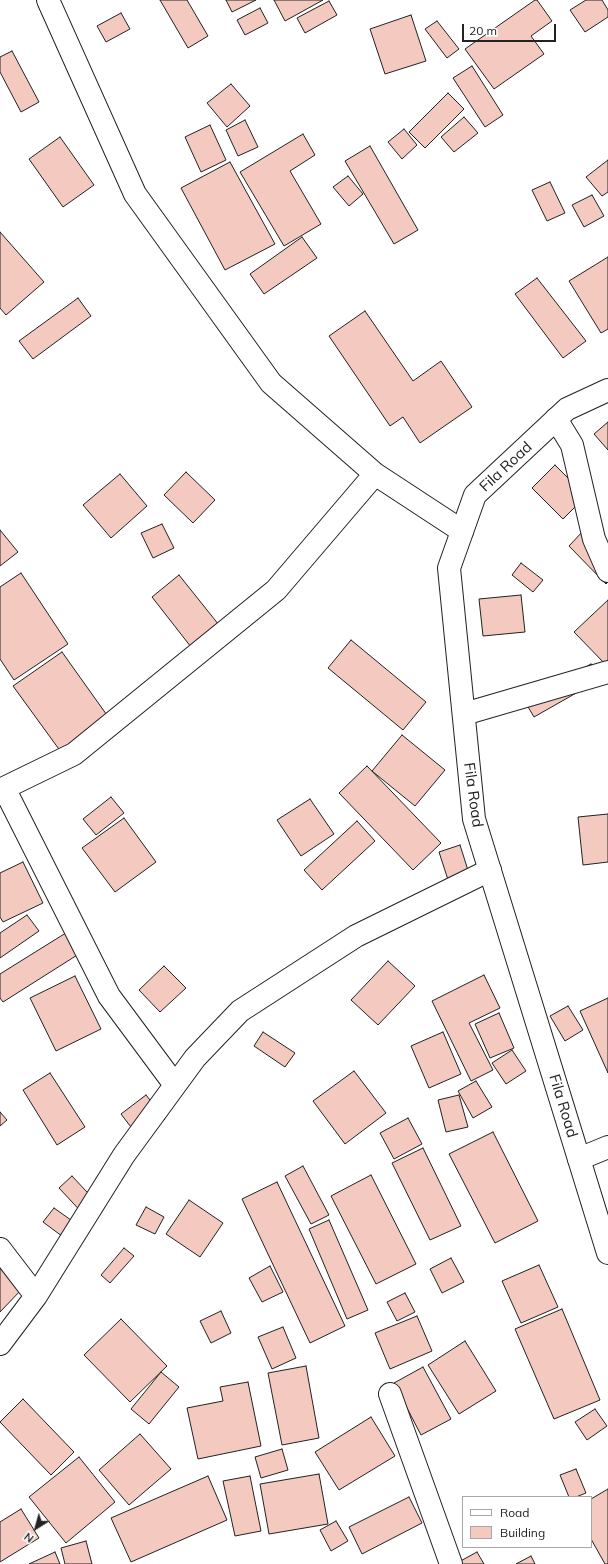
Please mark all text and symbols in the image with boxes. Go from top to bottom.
scale bar [464,16,558,42]
text: 20 m [469,23,497,38]
street label: Fila Road [476,438,536,496]
street label: Fila Road [460,761,486,829]
street label: Fila Road [545,1072,581,1140]
legend [462,1496,592,1548]
text: Road [500,1505,529,1520]
north arrow [16,1508,56,1548]
text: Building [500,1525,545,1540]
text: N [21,1529,36,1546]

